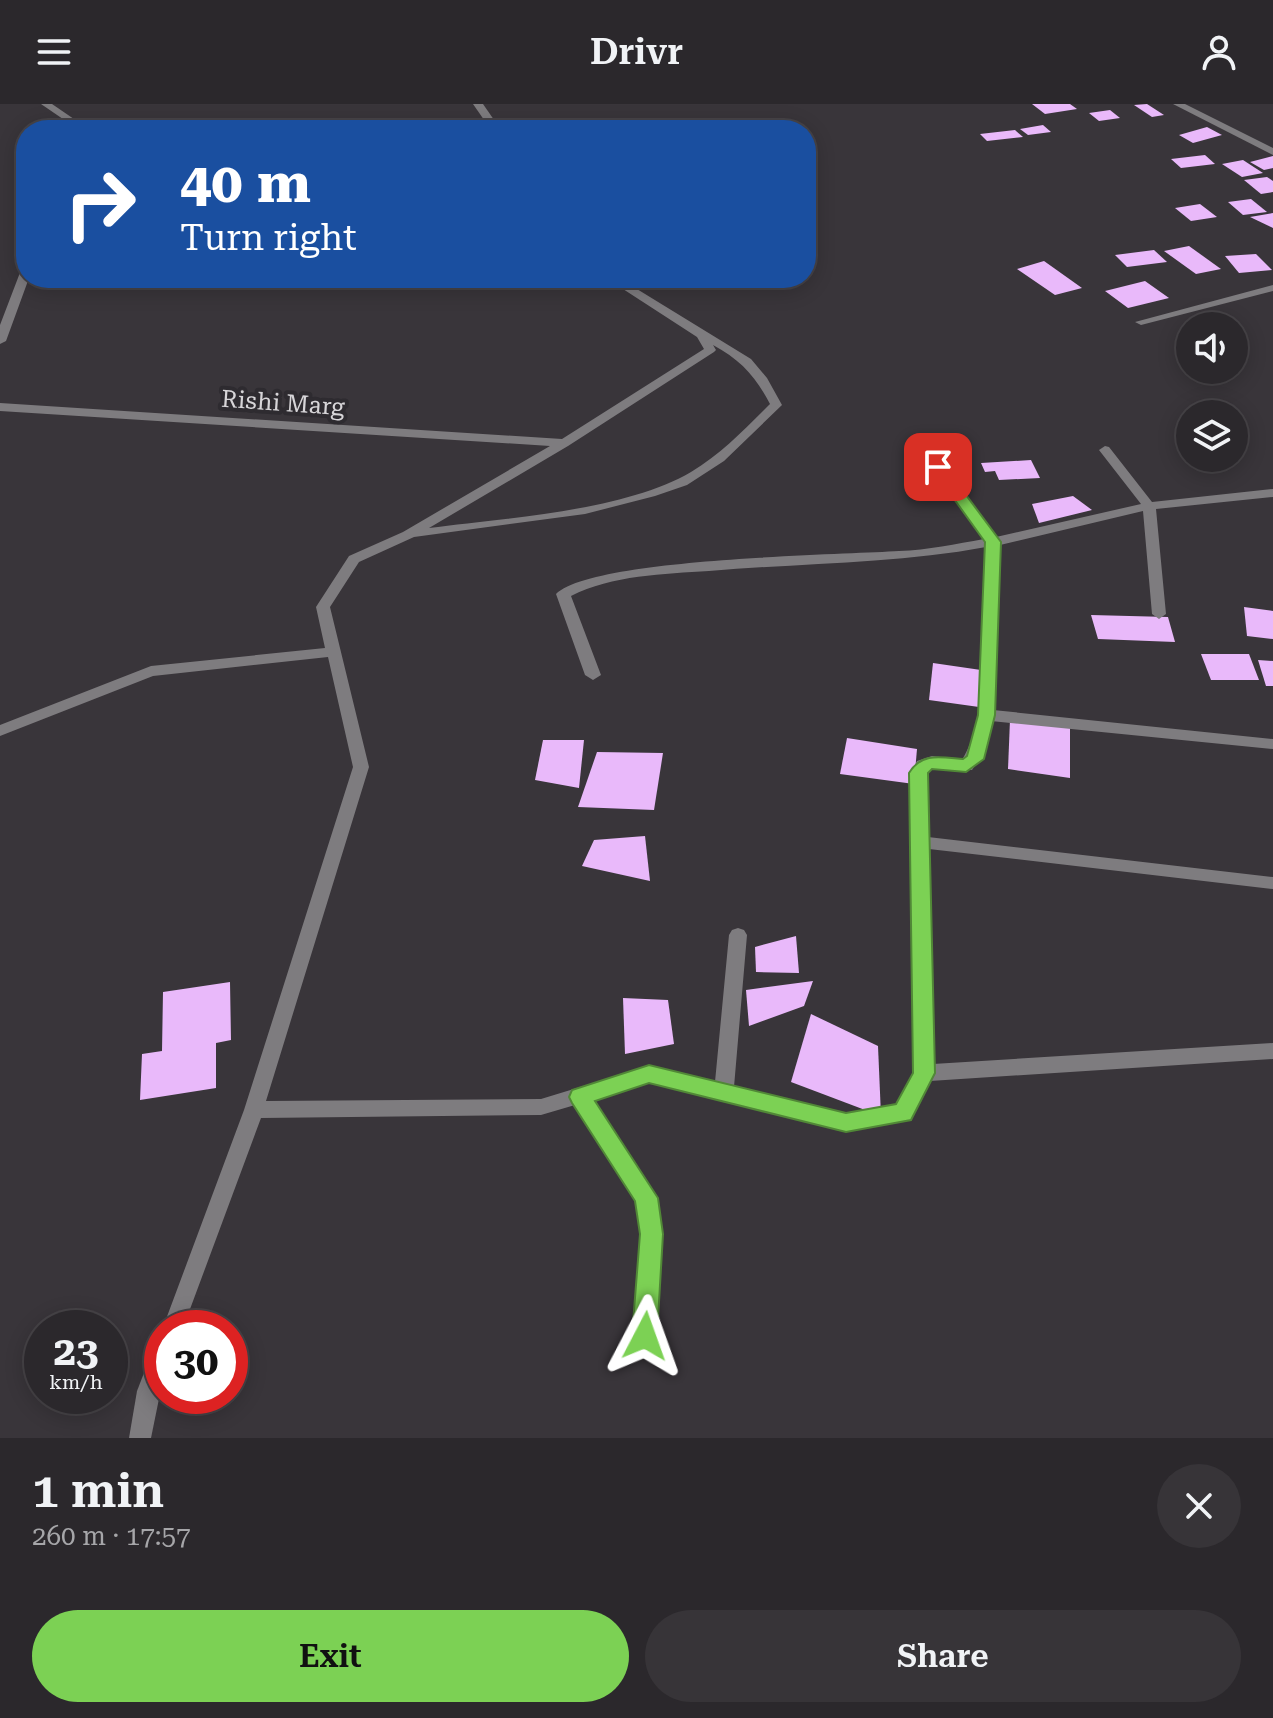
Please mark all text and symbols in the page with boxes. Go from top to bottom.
icon: menu [32,30,76,74]
icon: person [1197,30,1241,74]
text: Drivr [590,31,683,73]
text: 40 m [180,150,311,216]
icon: right [48,152,152,256]
text: Turn right [180,217,357,259]
map controls [1176,312,1248,472]
button: sound [1176,312,1248,384]
street label: Rishi Marg [220,385,346,421]
button: layers [1176,400,1248,472]
pin [904,433,972,501]
icon: arrive [916,445,960,489]
position arrow [603,1294,687,1378]
speed limit sign: 30 [144,1310,248,1414]
text: 23 [54,1328,98,1375]
text: km/h [49,1370,103,1394]
text: 1 min [32,1463,164,1519]
button: close [1157,1464,1241,1548]
text: 260 m · 17:57 [32,1521,191,1551]
button: Exit [32,1610,629,1702]
button: Share [645,1610,1241,1702]

